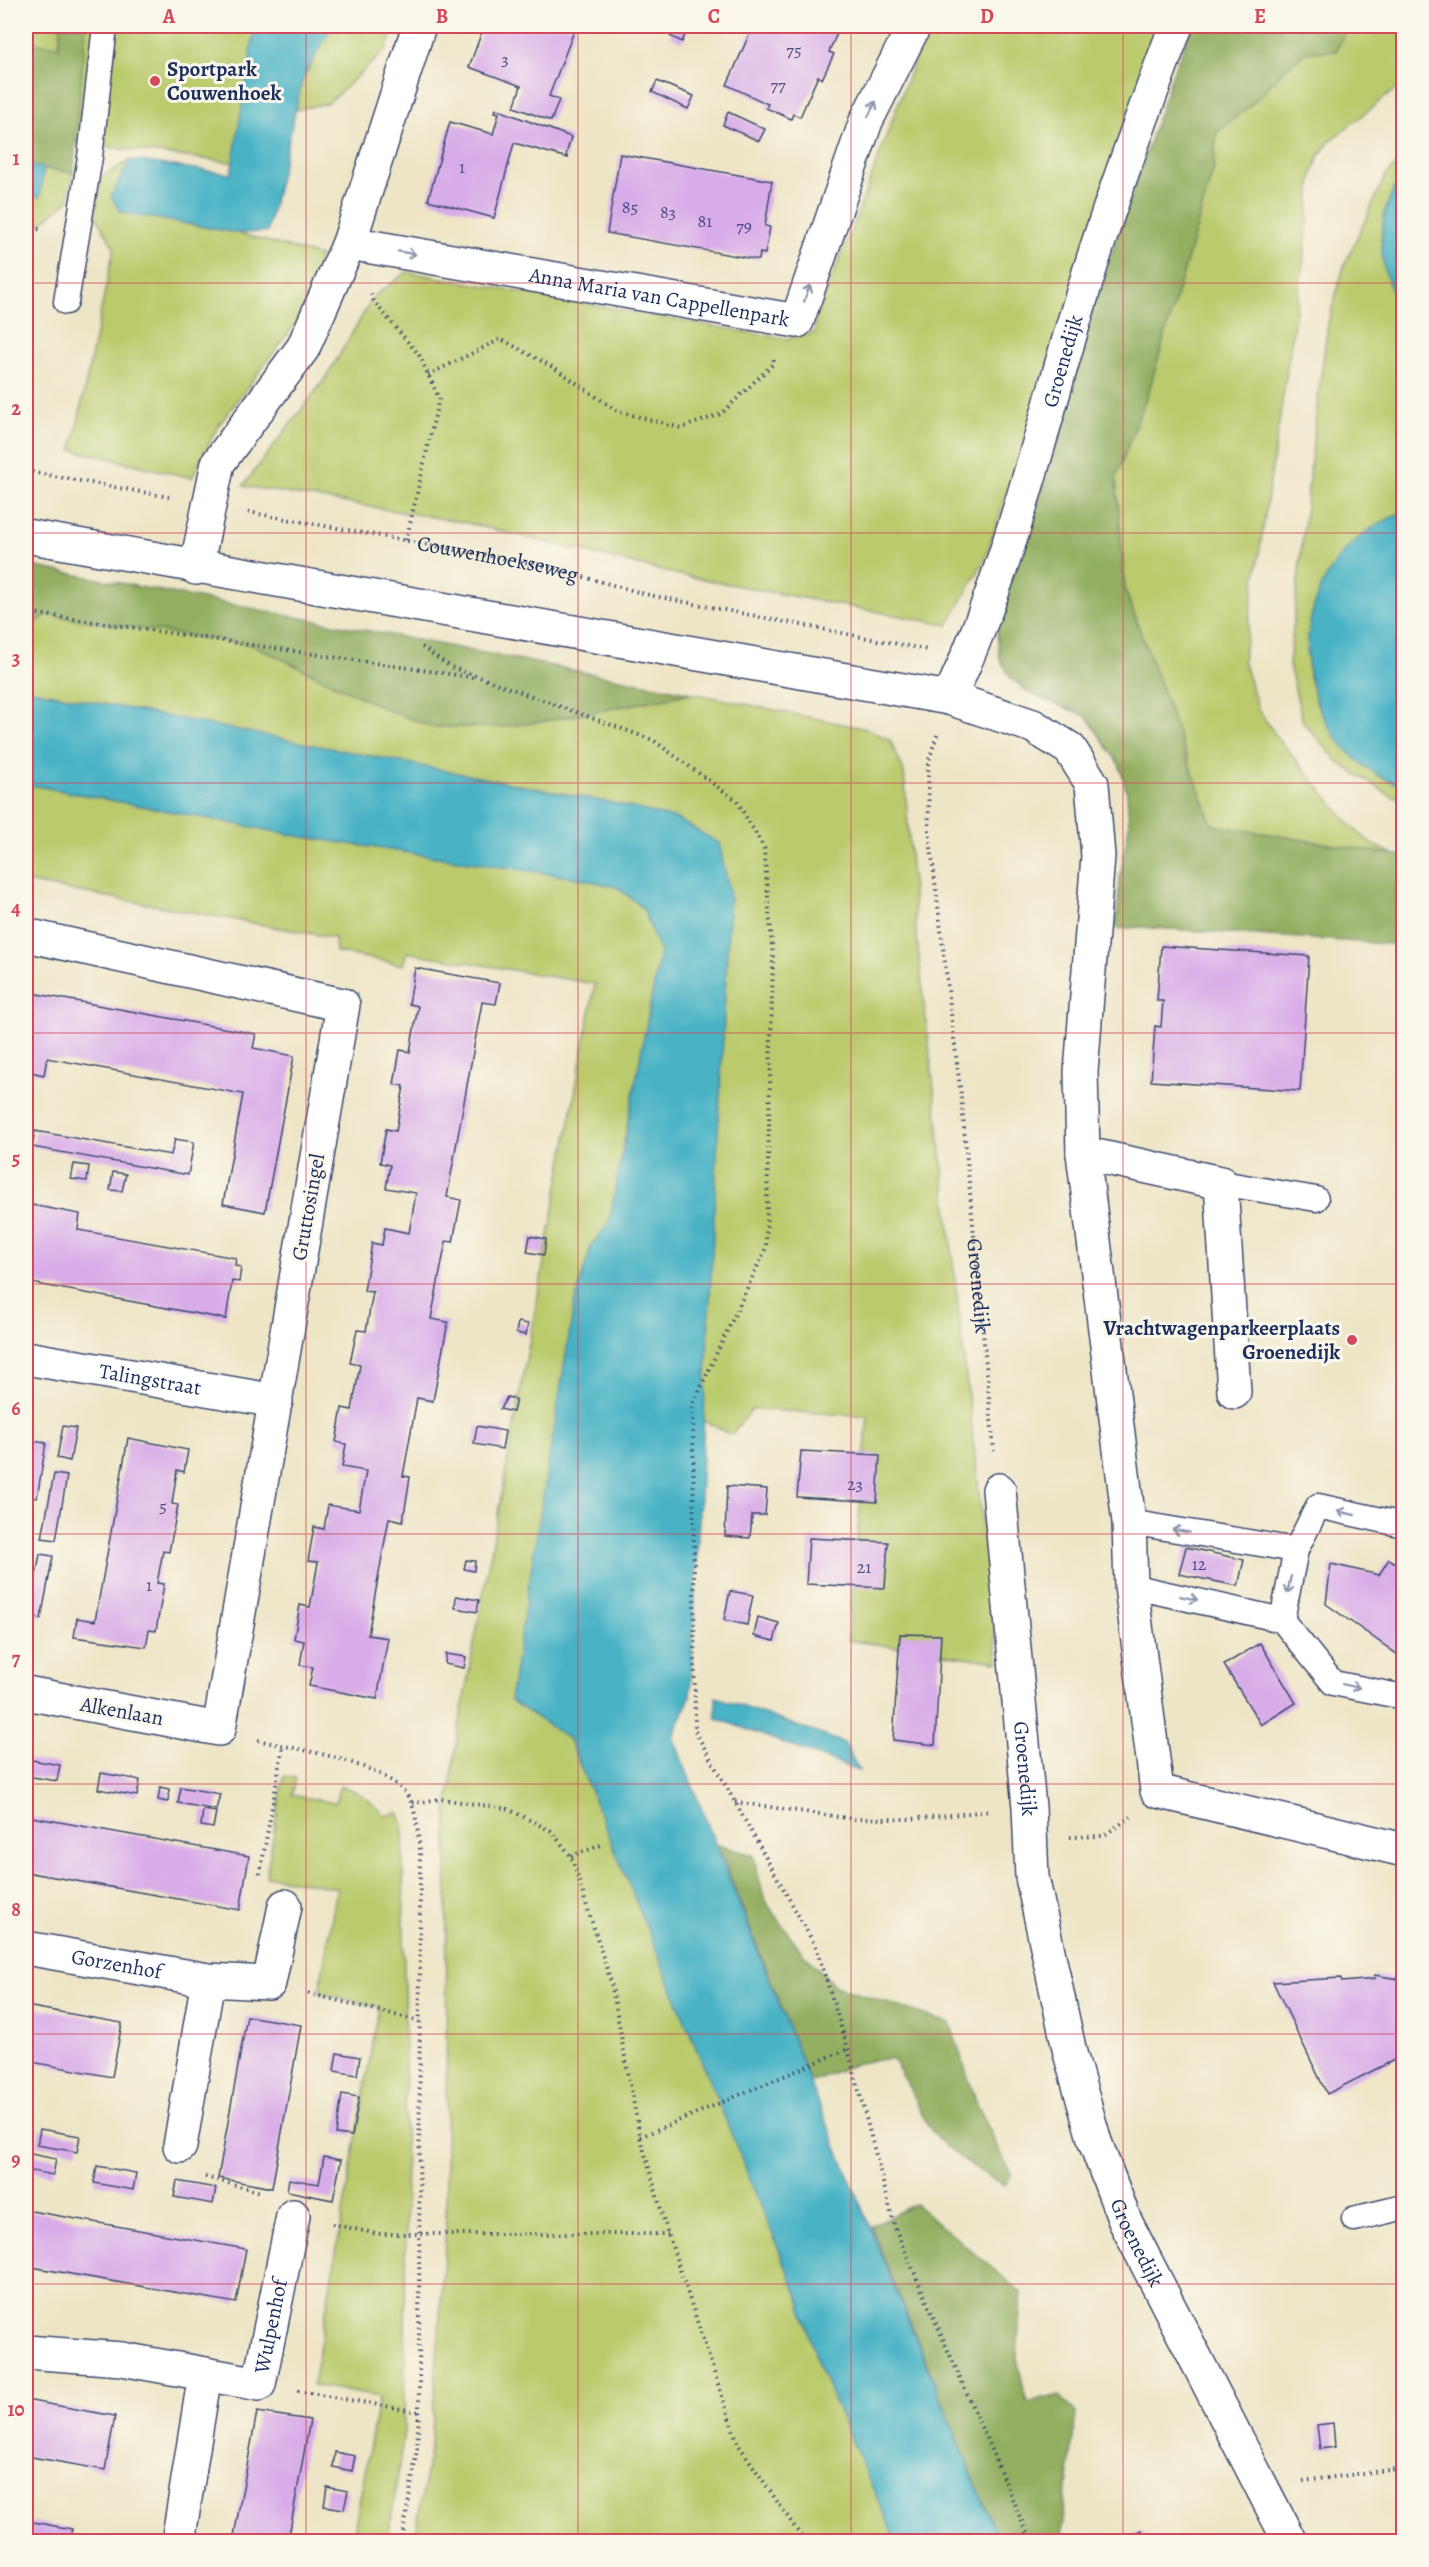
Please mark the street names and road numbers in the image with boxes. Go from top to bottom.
street label: Anna Maria van Cappellenpark [526,260,792,334]
street label: Groenedijk [1036,311,1089,411]
street label: Couwenhoekseweg [415,529,582,589]
street label: Gruttosingel [285,1151,331,1263]
street label: Groenedijk [960,1237,997,1335]
street label: Talingstraat [97,1357,203,1402]
street label: Alkenlaan [77,1690,166,1732]
street label: Groenedijk [1007,1720,1043,1817]
street label: Gorzenhof [69,1942,167,1986]
street label: Groenedijk [1104,2194,1171,2292]
street label: Wulpenhof [247,2273,295,2377]

